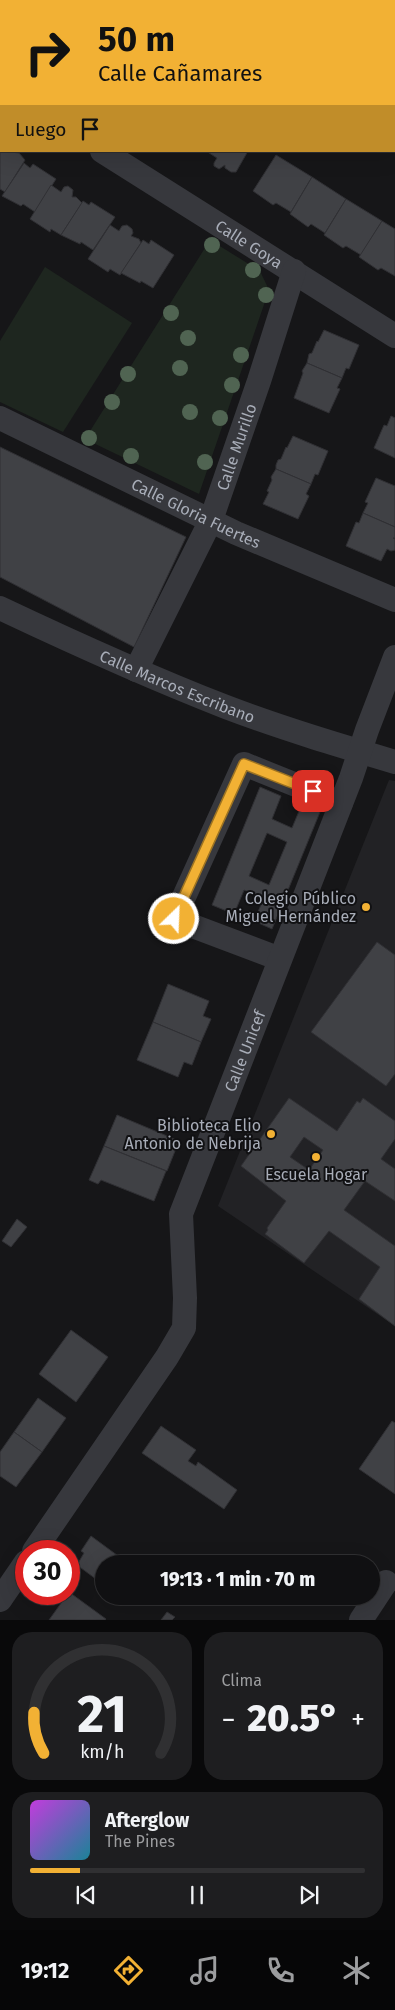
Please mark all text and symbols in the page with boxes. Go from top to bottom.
text: 50 m [98,18,175,60]
icon: right [15,20,80,85]
text: Calle Cañamares [98,60,262,87]
icon: arrive [76,115,104,143]
text: Luego [15,118,66,141]
street label: Calle Goya [212,216,286,272]
street label: Calle Murillo [213,401,261,493]
street label: Calle Gloria Fuertes [128,475,263,552]
street label: Calle Marcos Escribano [97,646,257,727]
pin [292,770,334,812]
icon: arrive [299,777,327,805]
place label: Colegio Público Miguel Hernández [226,889,356,926]
position arrow [147,892,199,944]
marker: Colegio Público Miguel Hernández [360,901,372,913]
street label: Calle Unicef [221,1006,270,1094]
place label: Biblioteca Elio Antonio de Nebrija [125,1116,261,1153]
marker: Biblioteca Elio Antonio de Nebrija [265,1128,277,1140]
marker: Escuela Hogar [310,1151,322,1163]
place label: Escuela Hogar [265,1165,368,1184]
speed limit sign: 30 [15,1540,80,1605]
text: 19:13 · 1 min · 70 m [160,1568,315,1591]
text: Clima [222,1671,262,1690]
text: 21 [77,1683,127,1746]
text: 20.5° [247,1695,339,1741]
text: − [222,1703,236,1736]
text: + [351,1703,365,1736]
text: km/h [80,1741,124,1763]
text: Afterglow [105,1809,189,1832]
text: The Pines [105,1832,175,1851]
icon: previous [72,1881,100,1909]
icon: pause [183,1881,211,1909]
icon: next [295,1881,323,1909]
icon: directions [111,1953,146,1988]
icon: music [187,1953,222,1988]
icon: phone [263,1953,298,1988]
icon: climate [339,1953,374,1988]
text: 19:12 [21,1957,69,1984]

